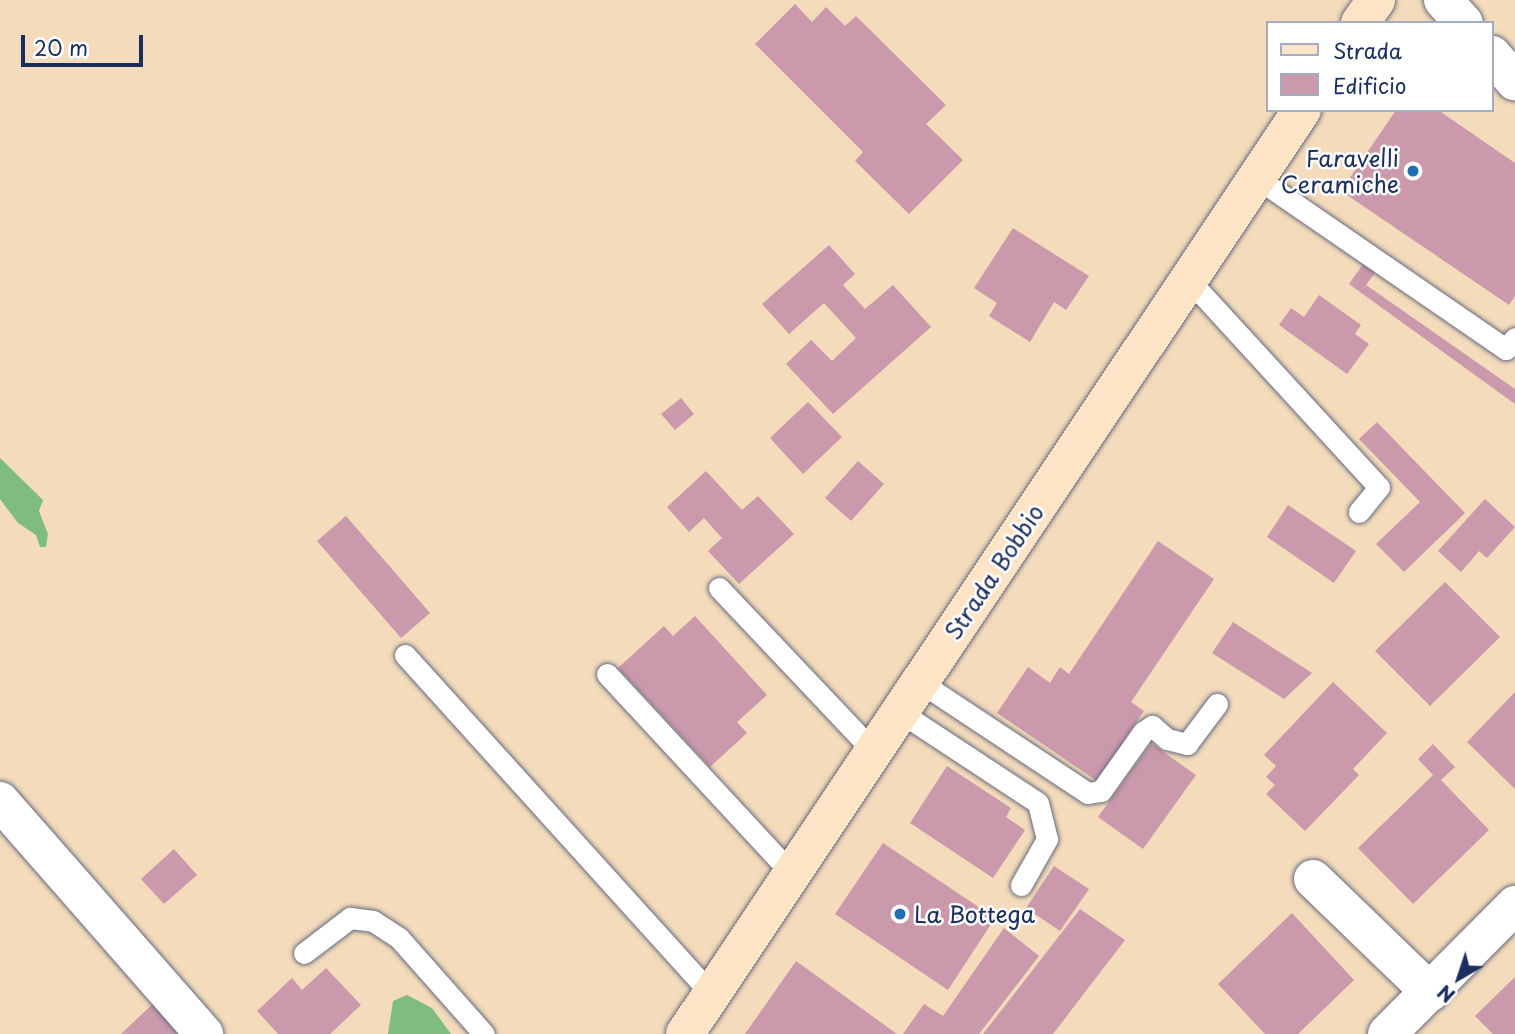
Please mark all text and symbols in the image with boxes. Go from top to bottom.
scale bar [24,21,147,65]
legend [1266,21,1494,112]
text: 20 m [34,31,88,63]
text: Strada [1333,34,1402,66]
text: Edificio [1333,69,1406,101]
place label: Faravelli Ceramiche [1281,144,1399,198]
marker: Faravelli Ceramiche [1405,163,1421,179]
street label: Strada Bobbio [939,499,1049,645]
place label: La Bottega [914,900,1035,928]
marker: La Bottega [892,906,908,922]
north arrow [1424,943,1494,1013]
text: N [1431,979,1460,1010]

